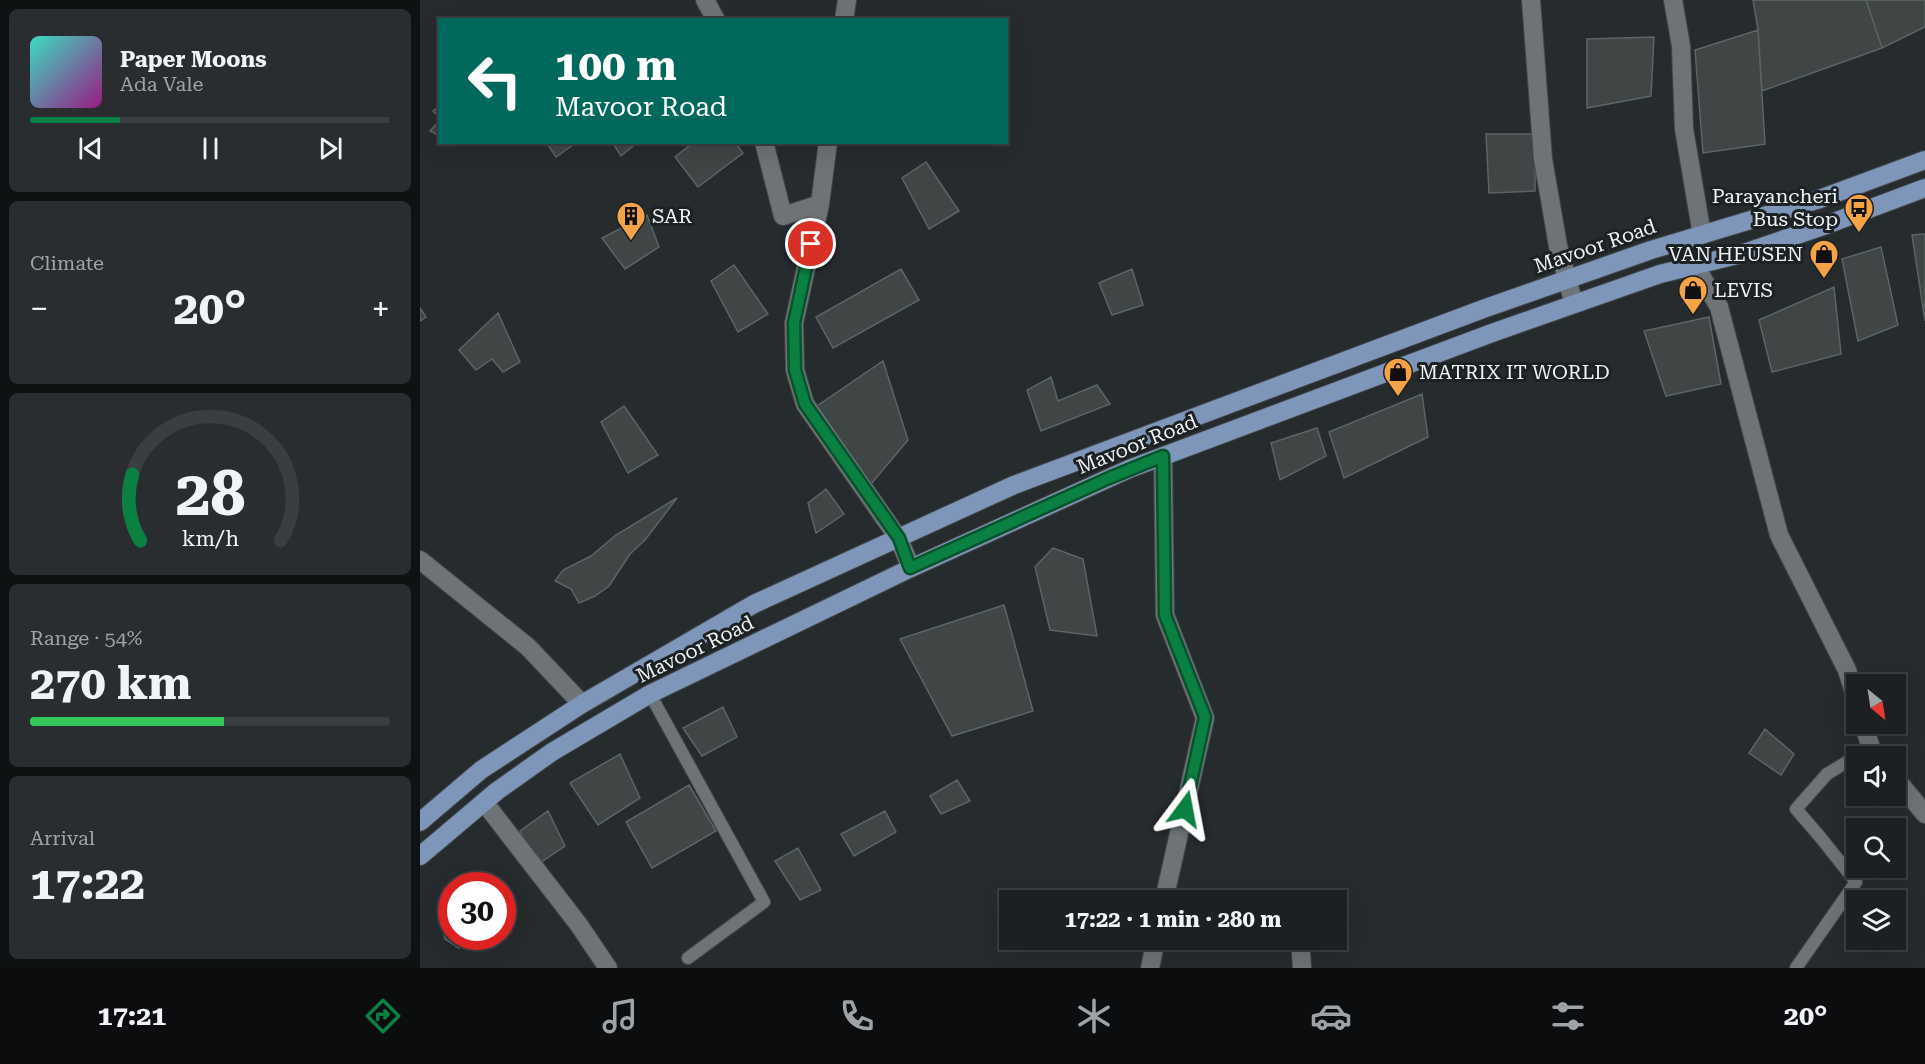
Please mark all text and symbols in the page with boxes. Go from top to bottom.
text: 100 m [555,41,677,90]
icon: left [456,42,534,120]
text: Paper Moons [120,47,267,72]
text: Ada Vale [120,72,203,96]
text: Mavoor Road [555,91,727,123]
icon: previous [74,132,107,165]
icon: pause [194,132,227,165]
icon: next [314,132,347,165]
place label: Parayancheri Bus Stop [1712,184,1838,231]
bus stop icon: Parayancheri Bus Stop [1843,192,1875,234]
building icon: SAR [615,200,647,242]
place label: SAR [652,204,692,228]
street label: Mavoor Road [1531,214,1659,278]
pin [785,218,836,269]
icon: arrive [794,227,827,260]
shop icon: VAN HEUSEN [1808,238,1840,280]
place label: VAN HEUSEN [1669,242,1803,266]
text: Climate [30,251,104,275]
shop icon: LEVIS [1677,274,1709,316]
place label: LEVIS [1714,278,1773,302]
text: 20° [174,282,246,335]
text: − [30,289,48,328]
text: + [372,289,390,328]
shop icon: MATRIX IT WORLD [1382,356,1414,398]
place label: MATRIX IT WORLD [1419,360,1610,384]
street label: Mavoor Road [1073,409,1201,479]
text: 28 [175,457,245,530]
text: km/h [181,526,239,551]
street label: Mavoor Road [632,610,758,688]
text: Range · 54% [30,626,142,650]
text: 270 km [30,657,191,710]
north arrow [1846,674,1906,734]
map controls [1846,674,1906,950]
button: sound [1846,746,1906,806]
position arrow [1153,777,1217,841]
button: search [1846,818,1906,878]
text: Arrival [30,826,95,850]
text: 17:22 [30,857,145,910]
speed limit sign: 30 [438,872,516,950]
button: layers [1846,890,1906,950]
text: 17:22 · 1 min · 280 m [1064,907,1282,932]
icon: directions [362,995,404,1037]
icon: music [599,995,641,1037]
icon: phone [836,995,878,1037]
icon: climate [1073,995,1115,1037]
icon: car [1310,995,1352,1037]
icon: filters [1547,995,1589,1037]
text: 17:21 [98,1000,166,1032]
text: 20° [1784,1000,1827,1032]

